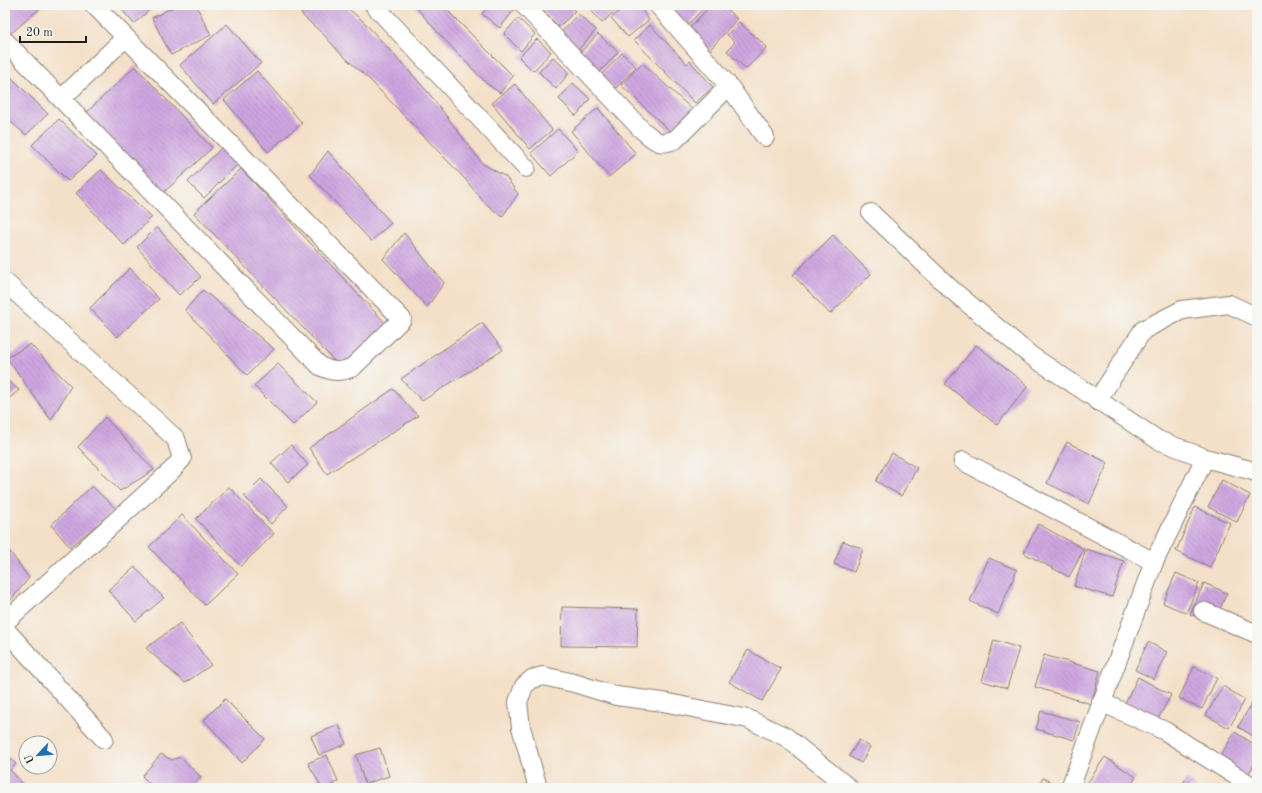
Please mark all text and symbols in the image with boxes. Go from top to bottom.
scale bar [20,18,86,44]
text: 20 m [26,27,53,39]
north arrow [18,735,58,775]
text: U [23,752,37,765]

